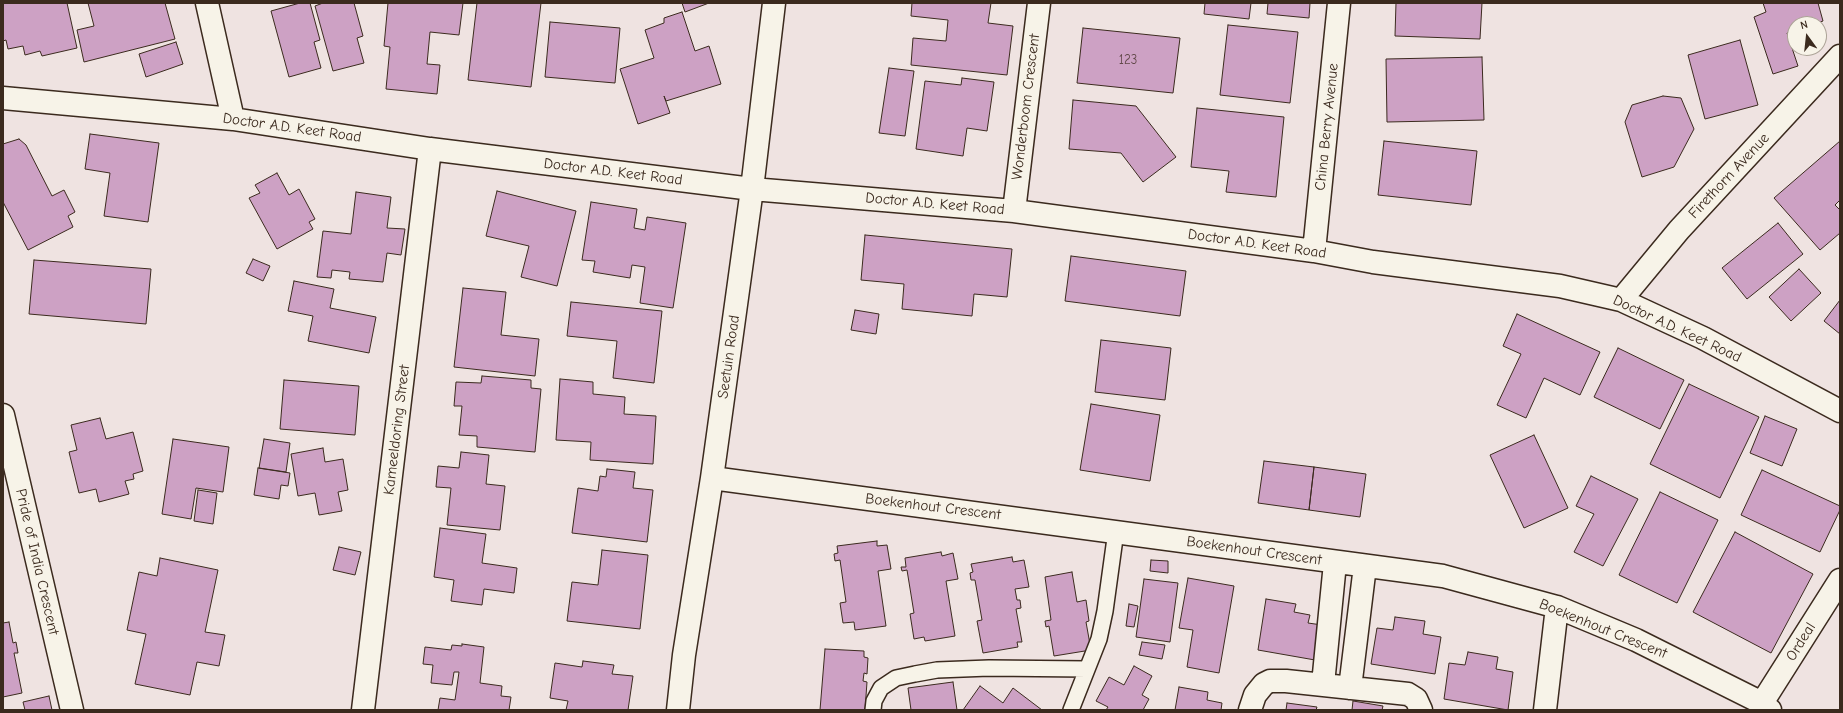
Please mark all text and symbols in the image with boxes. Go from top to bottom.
north arrow [1787,16,1827,56]
text: N [1799,18,1809,32]
street label: Wonderboom Crescent [1008,33,1044,181]
house number: 123 [1119,52,1137,68]
street label: China Berry Avenue [1311,63,1343,191]
street label: Doctor A.D. Keet Road [222,109,362,147]
street label: Firethorn Avenue [1685,129,1773,223]
street label: Doctor A.D. Keet Road [543,155,683,189]
street label: Doctor A.D. Keet Road [865,189,1005,219]
street label: Doctor A.D. Keet Road [1187,225,1327,263]
street label: Doctor A.D. Keet Road [1610,291,1744,367]
street label: Seetuin Road [714,314,744,400]
street label: Kameeldoring Street [380,364,414,496]
street label: Pride of India Crescent [11,487,63,637]
street label: Boekenhout Crescent [864,490,1002,524]
street label: Boekenhout Crescent [1185,533,1323,569]
street label: Boekenhout Crescent [1536,595,1670,663]
street label: Ordeal [1782,620,1820,664]

